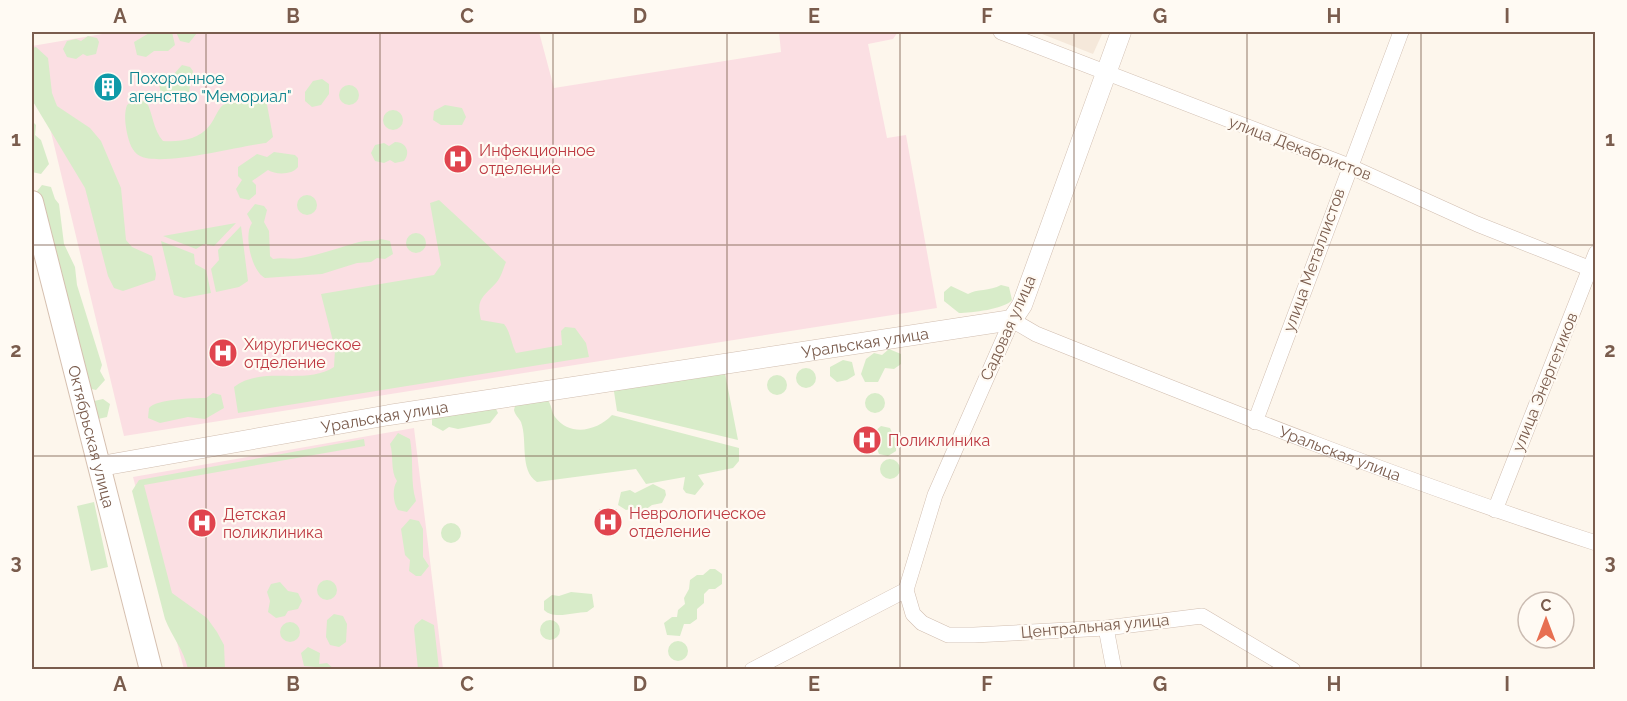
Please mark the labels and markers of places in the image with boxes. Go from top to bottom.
place label: Похоронное агенство "Мемориал" [129,69,292,106]
building icon: Похоронное агенство "Мемориал" [92,71,124,103]
place label: Инфекционное отделение [479,141,595,178]
hospital icon: Инфекционное отделение [442,143,474,175]
place label: Хирургическое отделение [244,335,361,372]
hospital icon: Хирургическое отделение [207,337,239,369]
hospital icon: Поликлиника [851,424,883,456]
place label: Поликлиника [888,431,990,450]
place label: Неврологическое отделение [629,504,766,541]
place label: Детская поликлиника [223,505,323,542]
hospital icon: Неврологическое отделение [592,506,624,538]
hospital icon: Детская поликлиника [186,507,218,539]

